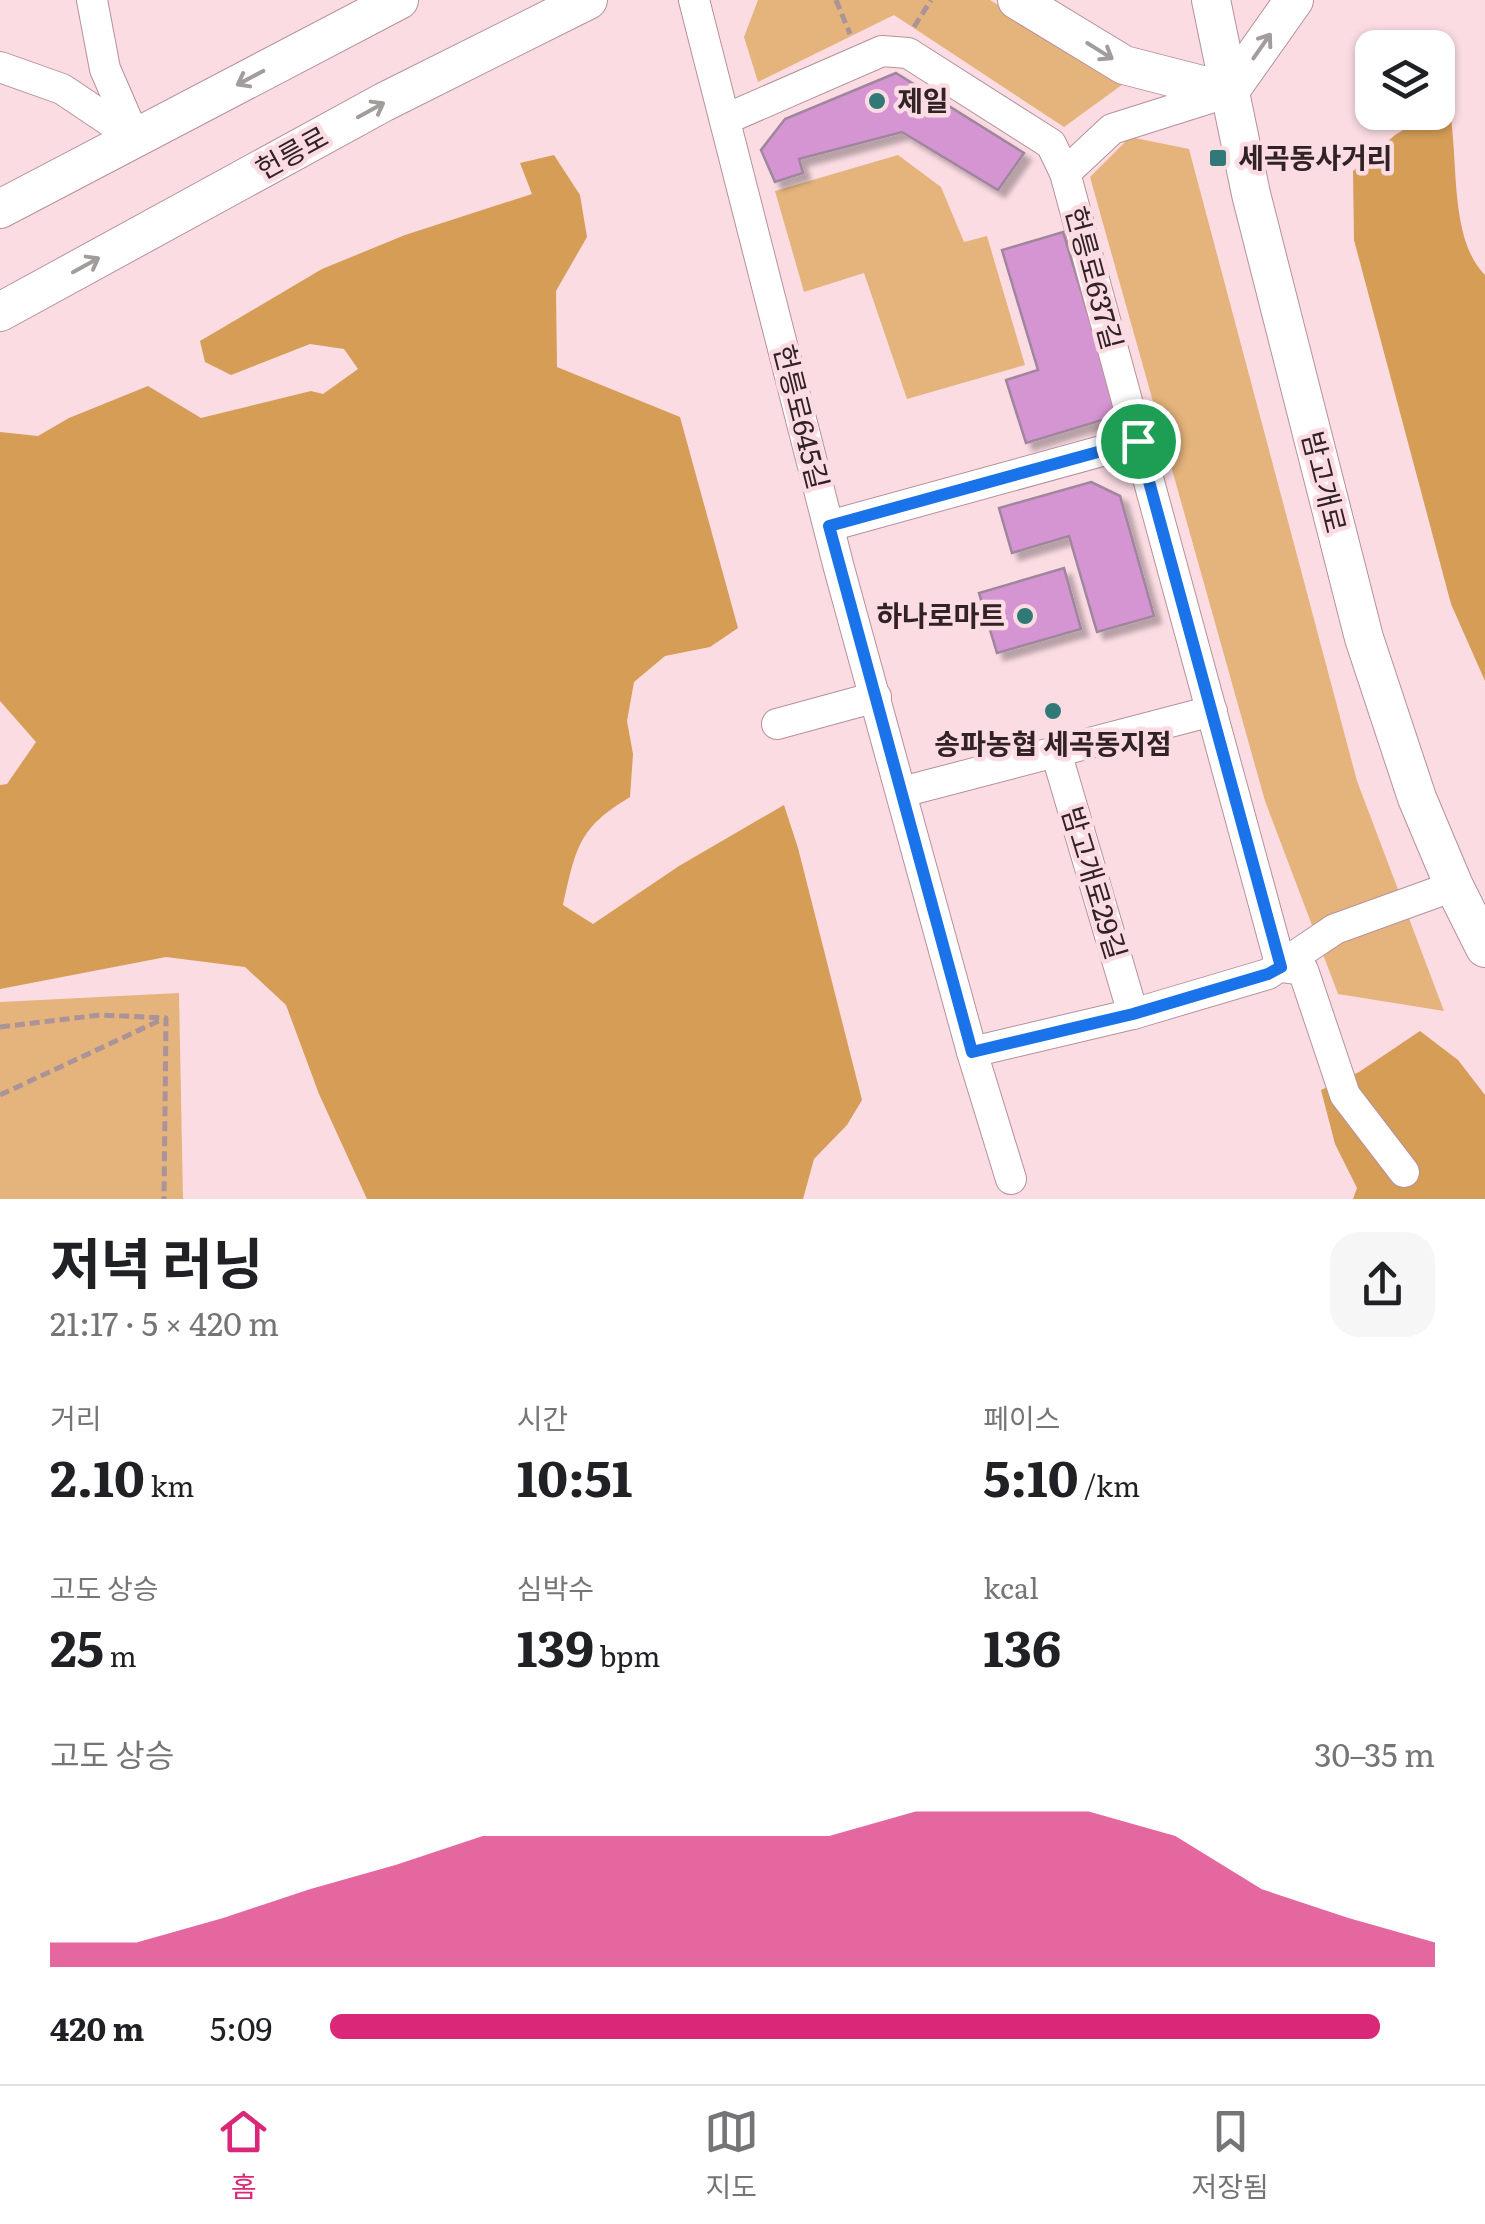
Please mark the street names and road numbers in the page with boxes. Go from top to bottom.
street label: 헌릉로 [247,114,335,188]
street label: 헌릉로637길 [1057,201,1135,354]
street label: 헌릉로645길 [765,340,841,493]
street label: 밤고개로 [1293,426,1359,537]
street label: 밤고개로29길 [1053,801,1139,964]

